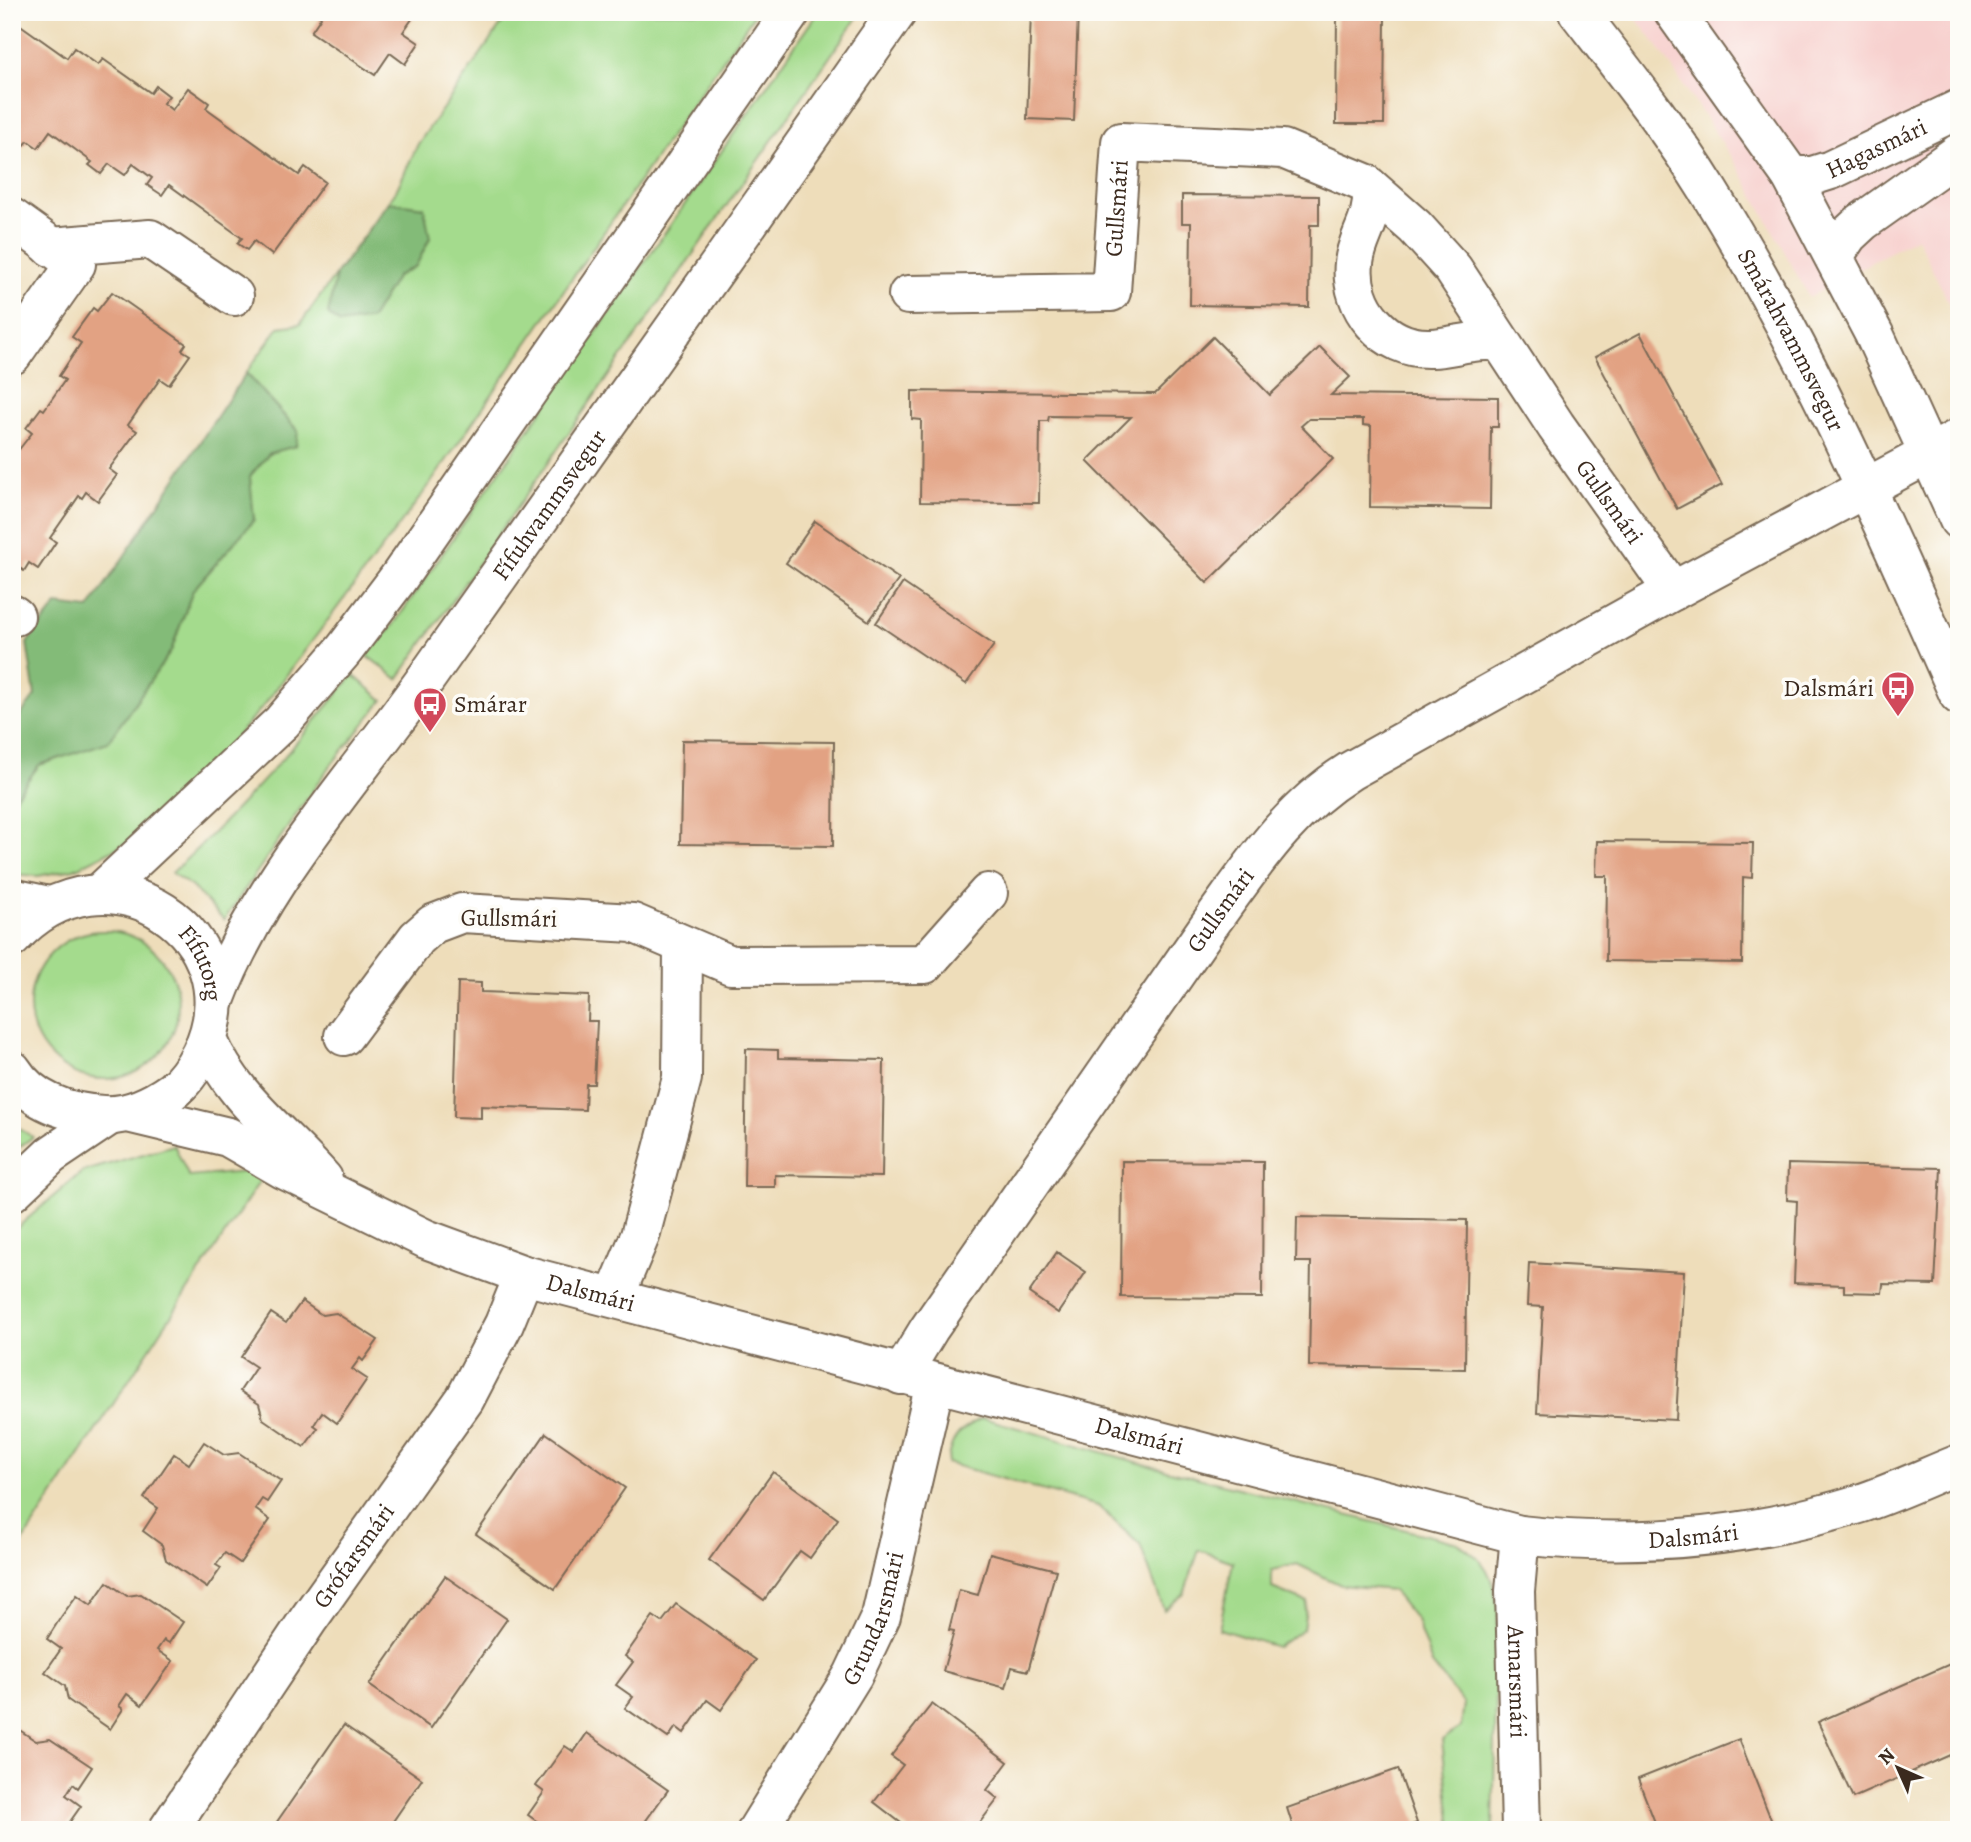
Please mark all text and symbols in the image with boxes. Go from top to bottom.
street label: Hagasmári [1820,111,1932,186]
street label: Gullsmári [1097,159,1136,258]
street label: Smárahvammsvegur [1730,243,1852,437]
street label: Fífuhvammsvegur [485,423,614,587]
street label: Gullsmári [1569,453,1651,550]
bus stop icon: Dalsmári [1879,669,1917,718]
place label: Dalsmári [1783,672,1874,704]
bus stop icon: Smárar [411,685,449,734]
place label: Smárar [454,688,527,720]
street label: Gullsmári [1179,861,1261,959]
street label: Gullsmári [460,901,558,935]
street label: Fífutorg [171,918,230,1002]
street label: Dalsmári [543,1265,639,1319]
street label: Dalsmári [1091,1409,1187,1463]
street label: Grófarsmári [305,1497,402,1615]
street label: Dalsmári [1647,1516,1741,1556]
street label: Grundarsmári [834,1548,911,1692]
street label: Arnarsmári [1500,1624,1535,1739]
north arrow [1862,1734,1932,1804]
text: N [1873,1742,1901,1771]

